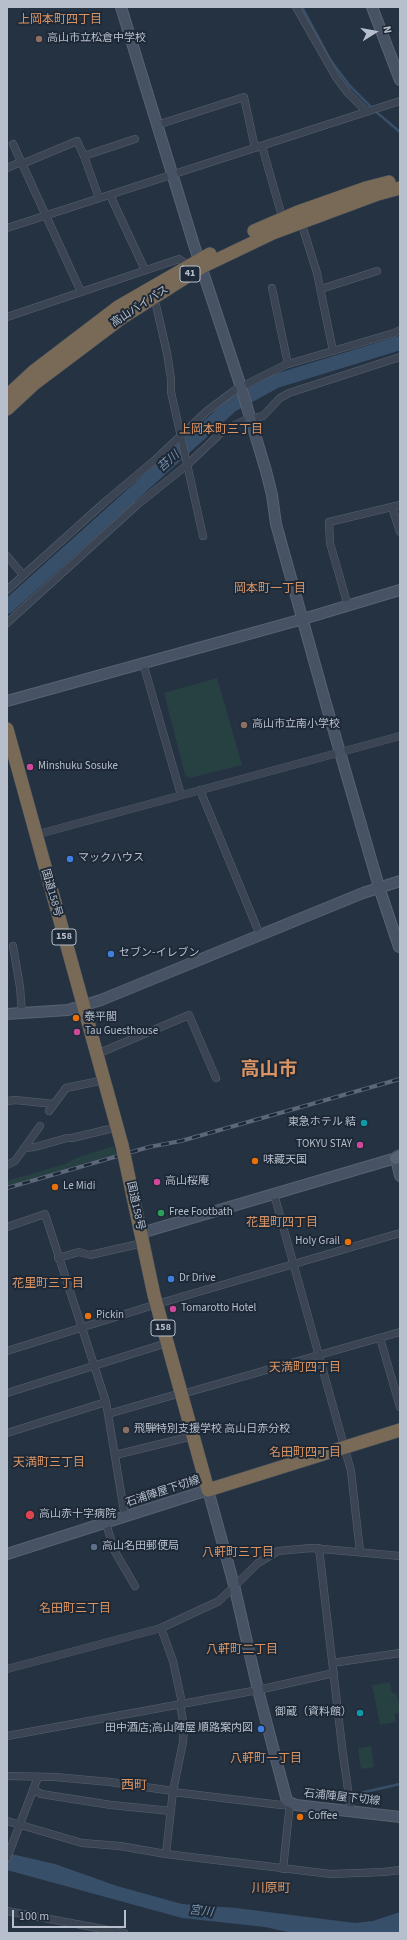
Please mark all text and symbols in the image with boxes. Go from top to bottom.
north arrow [355,12,395,52]
district label: 上岡本町四丁目 [18,13,102,27]
text: N [379,25,395,35]
place label: 高山市立松倉中学校 [47,32,146,46]
marker: 高山市立松倉中学校 [34,34,44,44]
road number: 41 [180,266,200,282]
street label: 高山バイパス [109,283,171,331]
district label: 上岡本町三丁目 [179,423,263,437]
water label: 苔川 [155,449,183,475]
district label: 岡本町一丁目 [234,582,306,596]
place label: 高山市立南小学校 [252,718,340,732]
marker: 高山市立南小学校 [239,720,249,730]
place label: Minshuku Sosuke [38,760,118,774]
marker: Minshuku Sosuke [25,762,35,772]
place label: マックハウス [78,852,144,866]
marker: マックハウス [65,854,75,864]
street label: 国道158号 [38,867,64,919]
road number: 158 [52,929,76,945]
place label: セブン-イレブン [119,947,199,961]
marker: セブン-イレブン [106,949,116,959]
place label: 泰平閣 [84,1011,117,1025]
marker: 泰平閣 [71,1013,81,1023]
place label: Tau Guesthouse [85,1025,158,1039]
marker: Tau Guesthouse [72,1027,82,1037]
district label: 高山市 [241,1060,297,1082]
place label: 東急ホテル 結 [288,1116,356,1130]
marker: 東急ホテル 結 [359,1118,369,1128]
place label: TOKYU STAY [296,1138,352,1152]
marker: TOKYU STAY [355,1140,365,1150]
place label: 味藏天国 [263,1154,307,1168]
marker: 味藏天国 [250,1156,260,1166]
place label: 高山桜庵 [165,1175,209,1189]
marker: 高山桜庵 [152,1177,162,1187]
place label: Le Midi [63,1180,95,1194]
street label: 国道158号 [123,1180,147,1232]
marker: Le Midi [50,1182,60,1192]
place label: Free Footbath [169,1206,233,1220]
marker: Free Footbath [156,1208,166,1218]
district label: 花里町四丁目 [246,1216,318,1230]
place label: Holy Grail [295,1235,340,1249]
marker: Holy Grail [343,1237,353,1247]
place label: Dr Drive [179,1272,216,1286]
marker: Dr Drive [166,1274,176,1284]
district label: 花里町三丁目 [12,1277,84,1291]
place label: Tomarotto Hotel [181,1302,256,1316]
marker: Tomarotto Hotel [168,1304,178,1314]
place label: Pickin [96,1309,124,1323]
marker: Pickin [83,1311,93,1321]
road number: 158 [151,1320,175,1336]
district label: 天満町四丁目 [269,1361,341,1375]
place label: 飛騨特別支援学校 高山日赤分校 [134,1423,290,1437]
marker: 飛騨特別支援学校 高山日赤分校 [121,1425,131,1435]
district label: 名田町四丁目 [269,1446,341,1460]
district label: 天満町三丁目 [13,1456,85,1470]
street label: 石浦陣屋下切線 [124,1474,202,1510]
place label: 高山赤十字病院 [39,1508,116,1522]
marker: 高山赤十字病院 [24,1509,36,1521]
place label: 高山名田郵便局 [102,1540,179,1554]
marker: 高山名田郵便局 [89,1542,99,1552]
district label: 八軒町三丁目 [202,1546,274,1560]
district label: 名田町三丁目 [39,1602,111,1616]
district label: 八軒町二丁目 [206,1643,278,1657]
place label: 御蔵（資料館） [275,1706,352,1720]
marker: 御蔵（資料館） [355,1708,365,1718]
place label: 田中酒店;高山陣屋 順路案内図 [105,1722,253,1736]
marker: 田中酒店;高山陣屋 順路案内図 [256,1724,266,1734]
district label: 八軒町一丁目 [230,1752,302,1766]
district label: 西町 [121,1778,147,1794]
street label: 石浦陣屋下切線 [303,1787,381,1809]
place label: Coffee [308,1810,337,1824]
marker: Coffee [295,1812,305,1822]
district label: 川原町 [252,1881,290,1897]
scale bar [14,1902,128,1928]
water label: 宮川 [188,1903,214,1921]
text: 100 m [19,1908,49,1925]

